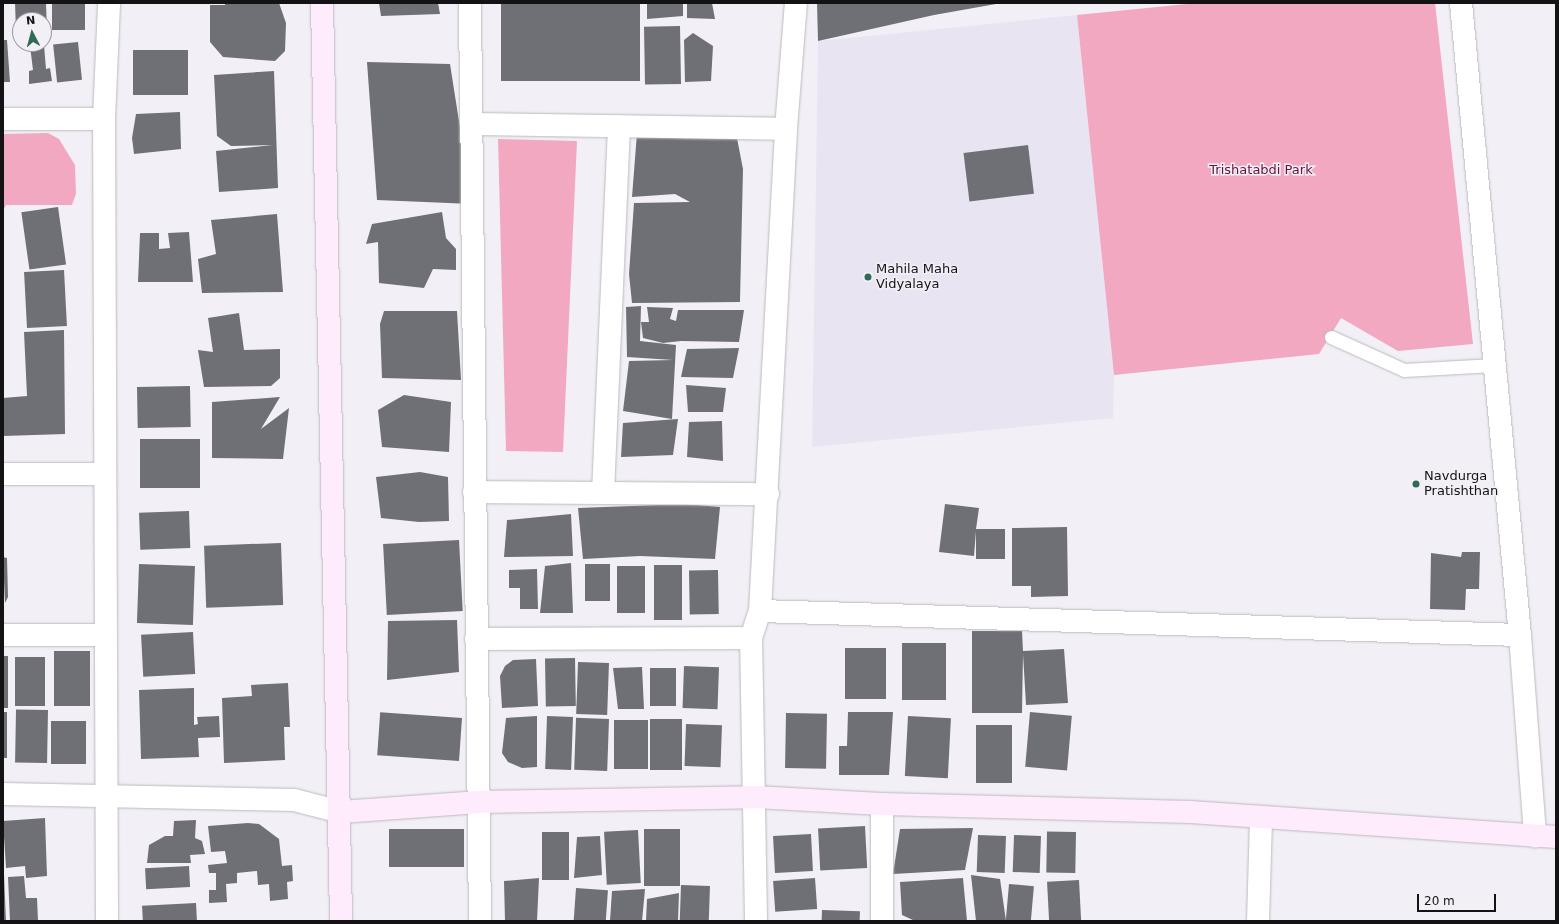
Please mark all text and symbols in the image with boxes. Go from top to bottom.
north arrow [12,12,52,52]
text: N [26,14,36,28]
park label: Trishatabdi Park [1209,162,1313,178]
place label: Mahila Maha Vidyalaya [876,262,958,293]
marker: Mahila Maha Vidyalaya [863,272,873,282]
place label: Navdurga Pratishthan [1424,469,1498,500]
marker: Navdurga Pratishthan [1411,479,1421,489]
scale bar [1419,886,1498,912]
text: 20 m [1424,894,1455,908]

